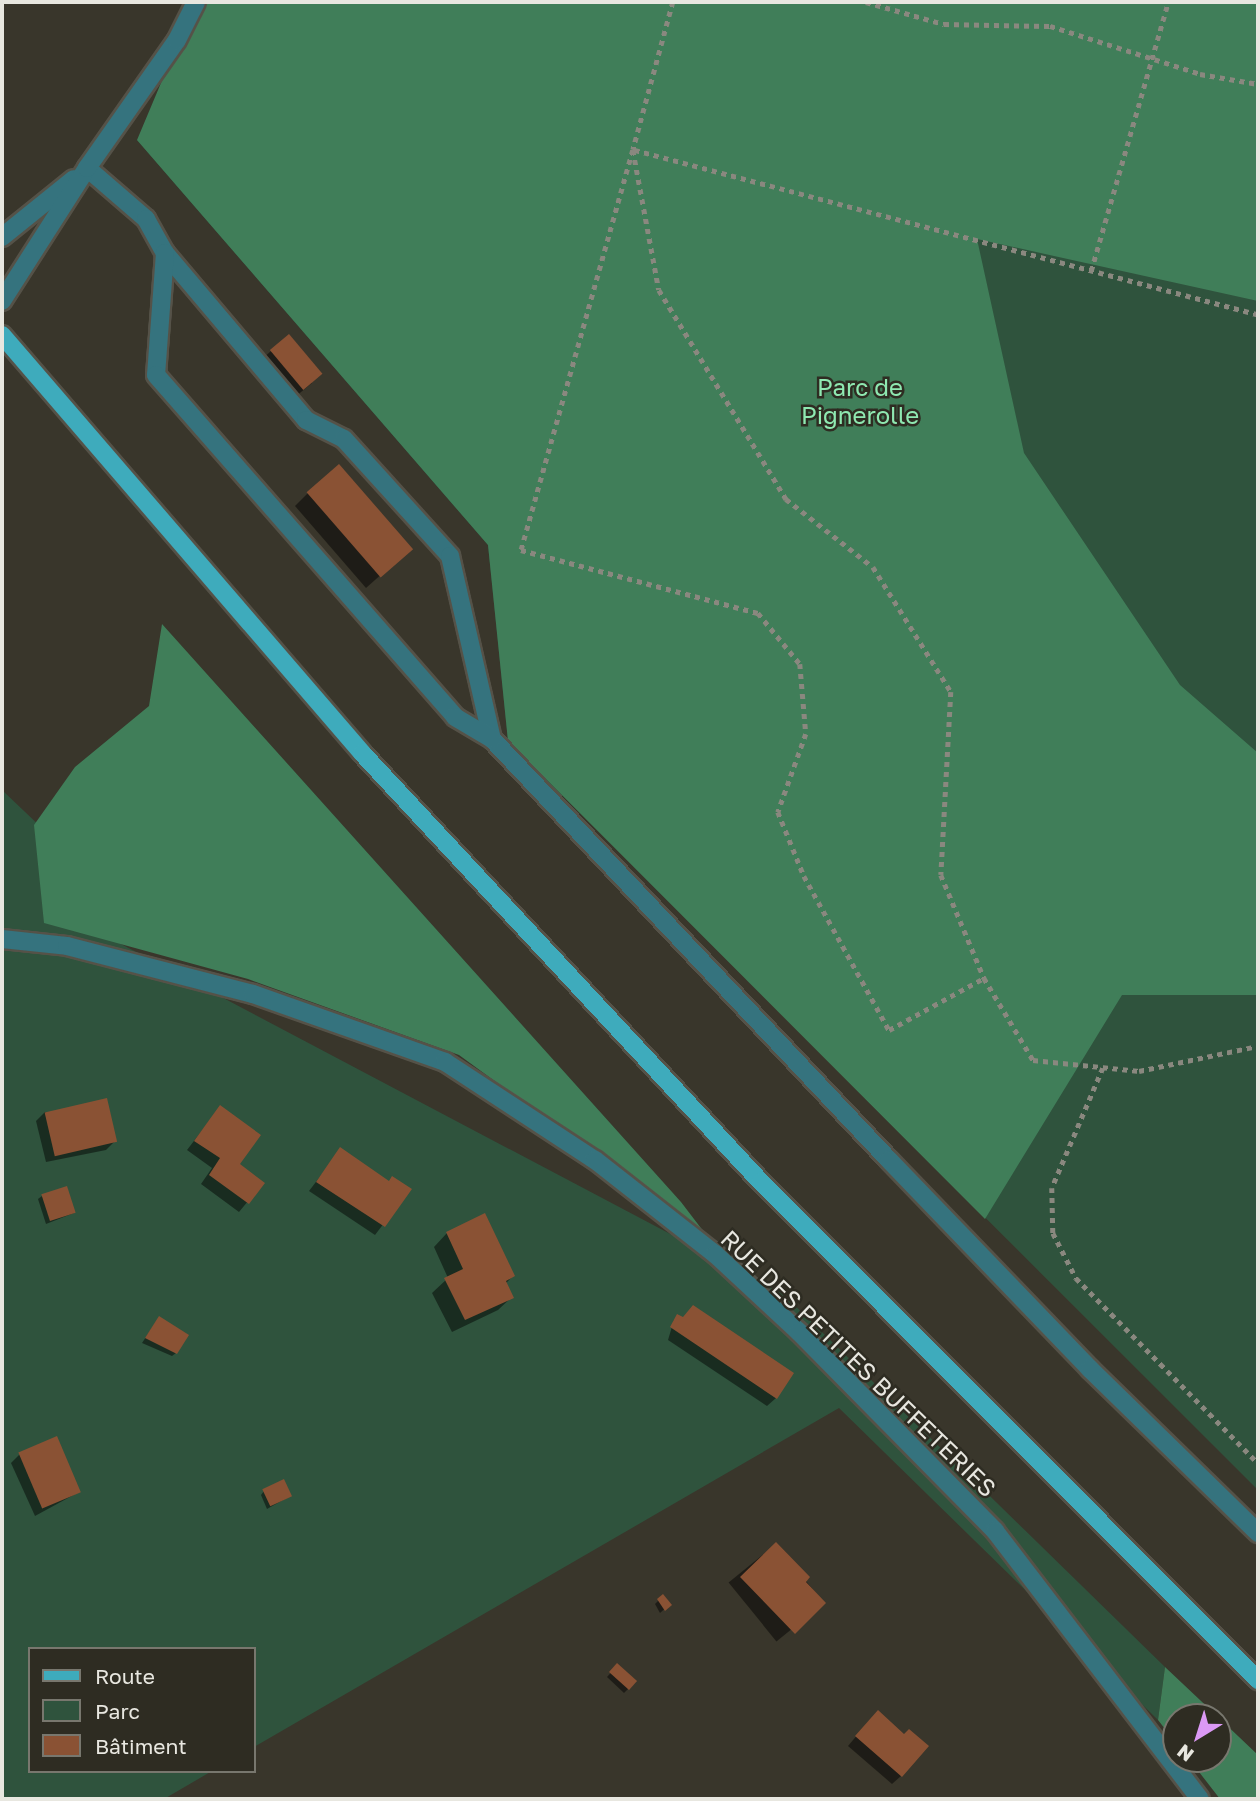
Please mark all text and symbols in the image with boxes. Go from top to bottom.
park label: Parc de Pignerolle [801,373,919,429]
street label: RUE DES PETITES BUFFETERIES [715,1224,1003,1502]
legend [28,1647,256,1773]
text: Route [95,1663,155,1689]
text: Parc [95,1698,140,1724]
north arrow [1162,1703,1232,1773]
text: Bâtiment [95,1733,187,1759]
text: N [1172,1740,1198,1767]

